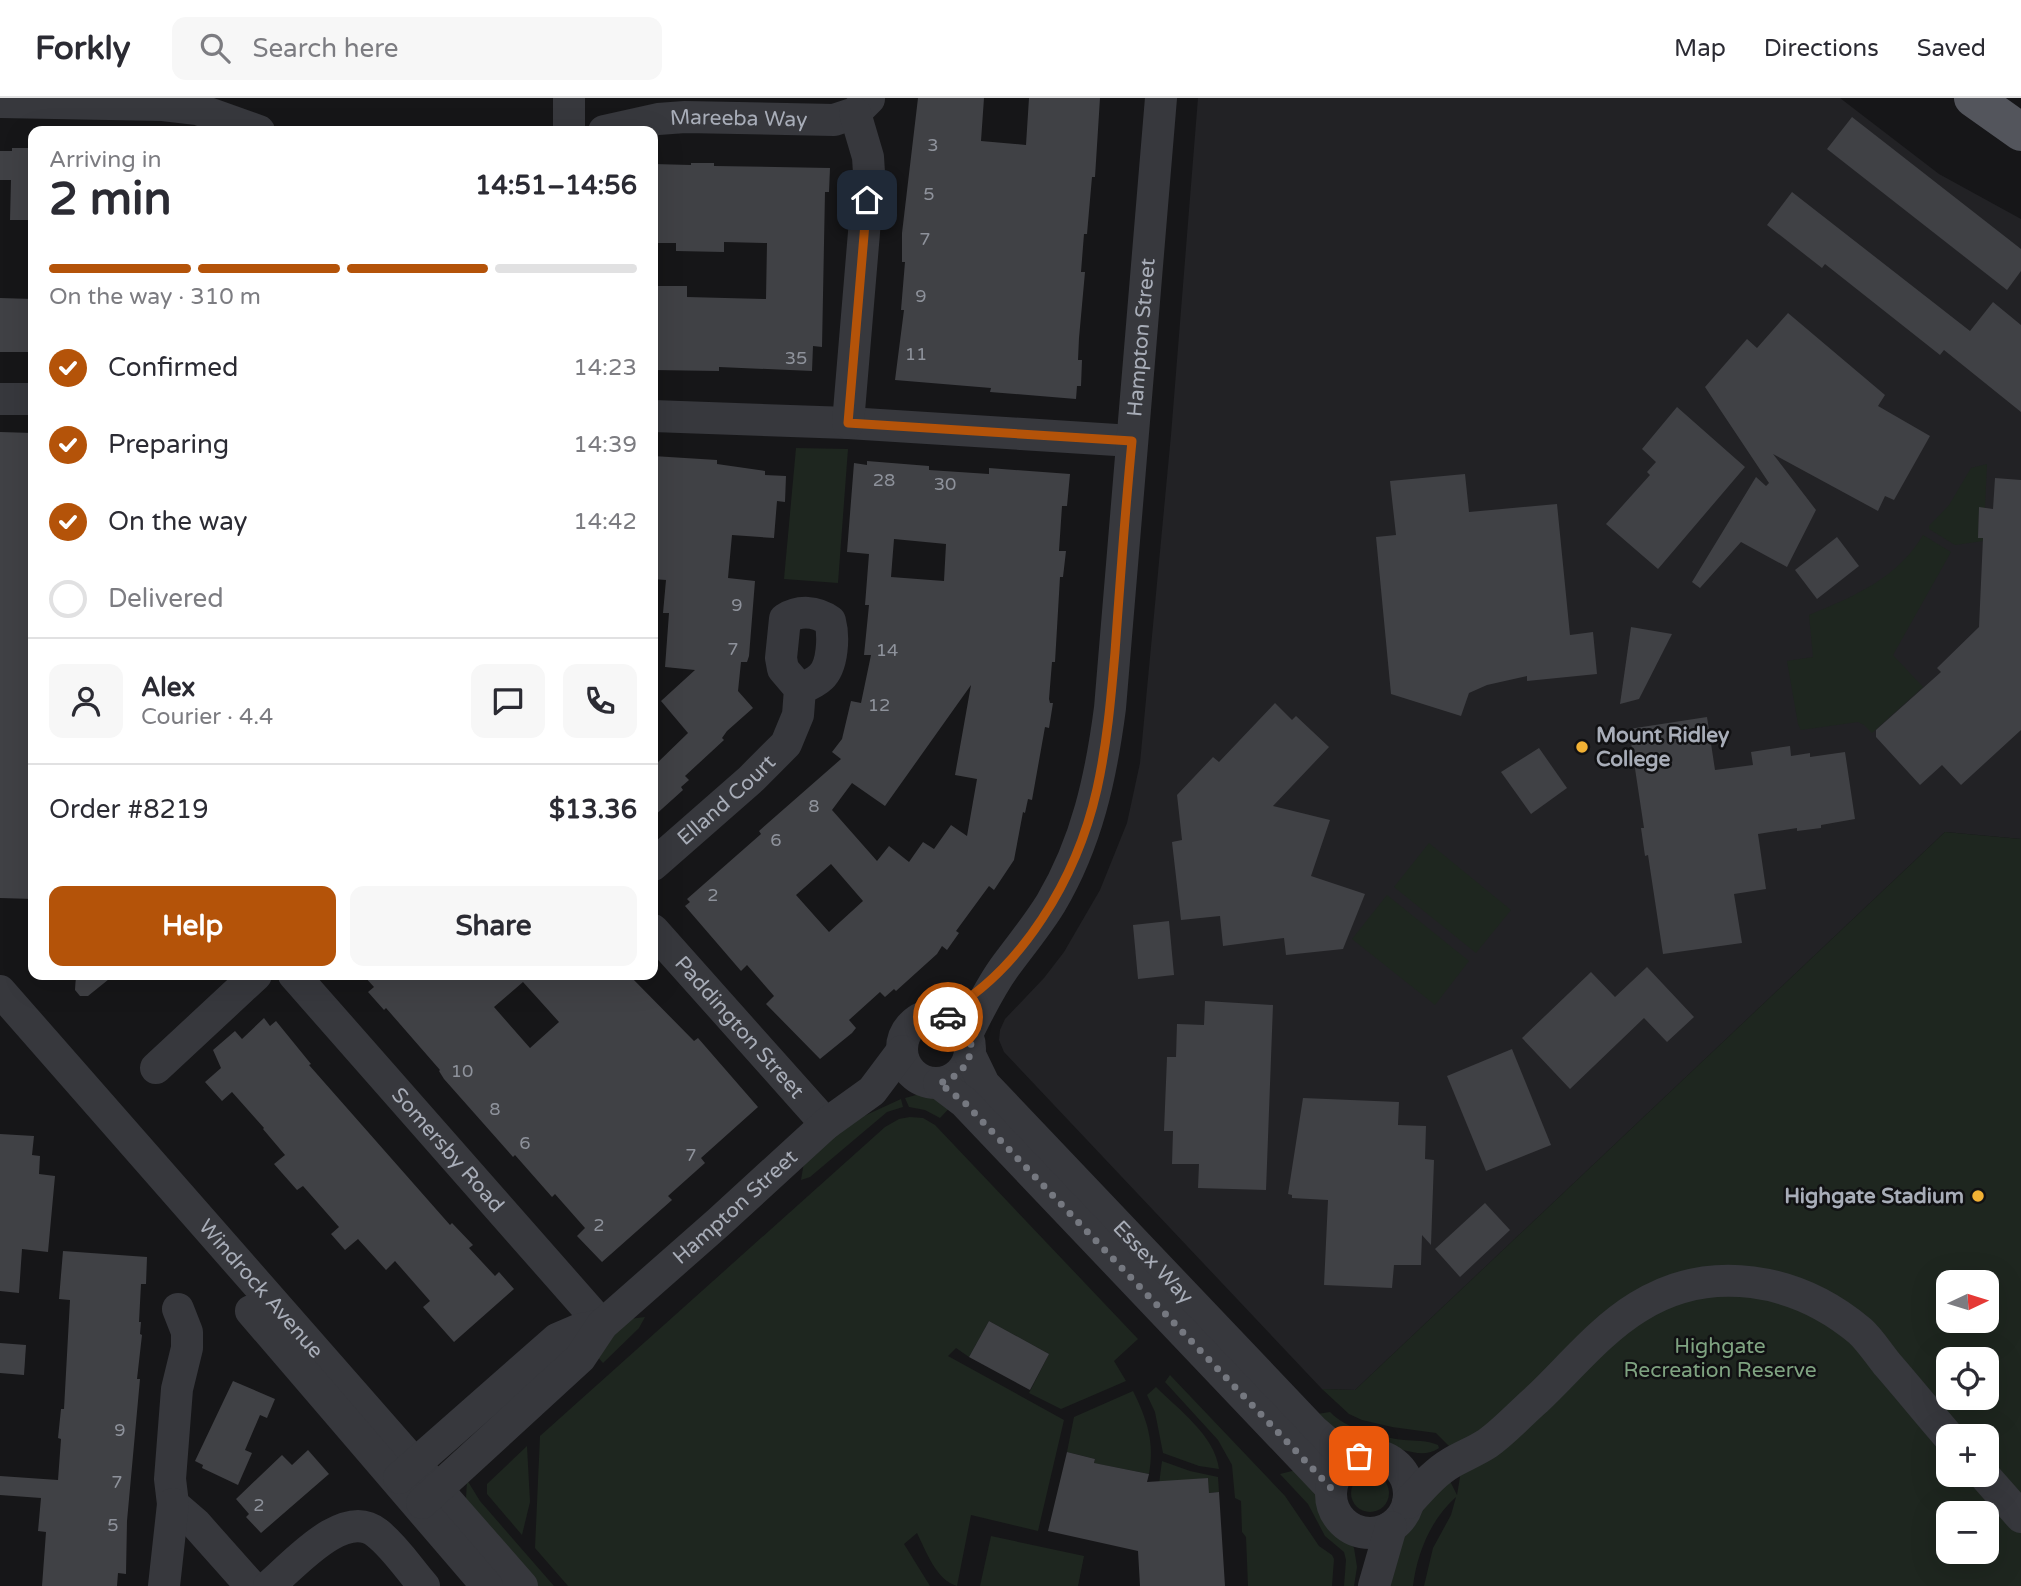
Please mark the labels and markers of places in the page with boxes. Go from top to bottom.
pin [837,170,897,230]
place label: Mount Ridley College [1596,723,1730,772]
marker: Mount Ridley College [1574,739,1590,755]
place label: Highgate Stadium [1784,1184,1964,1209]
marker: Highgate Stadium [1970,1188,1986,1204]
pin [1329,1426,1389,1486]

